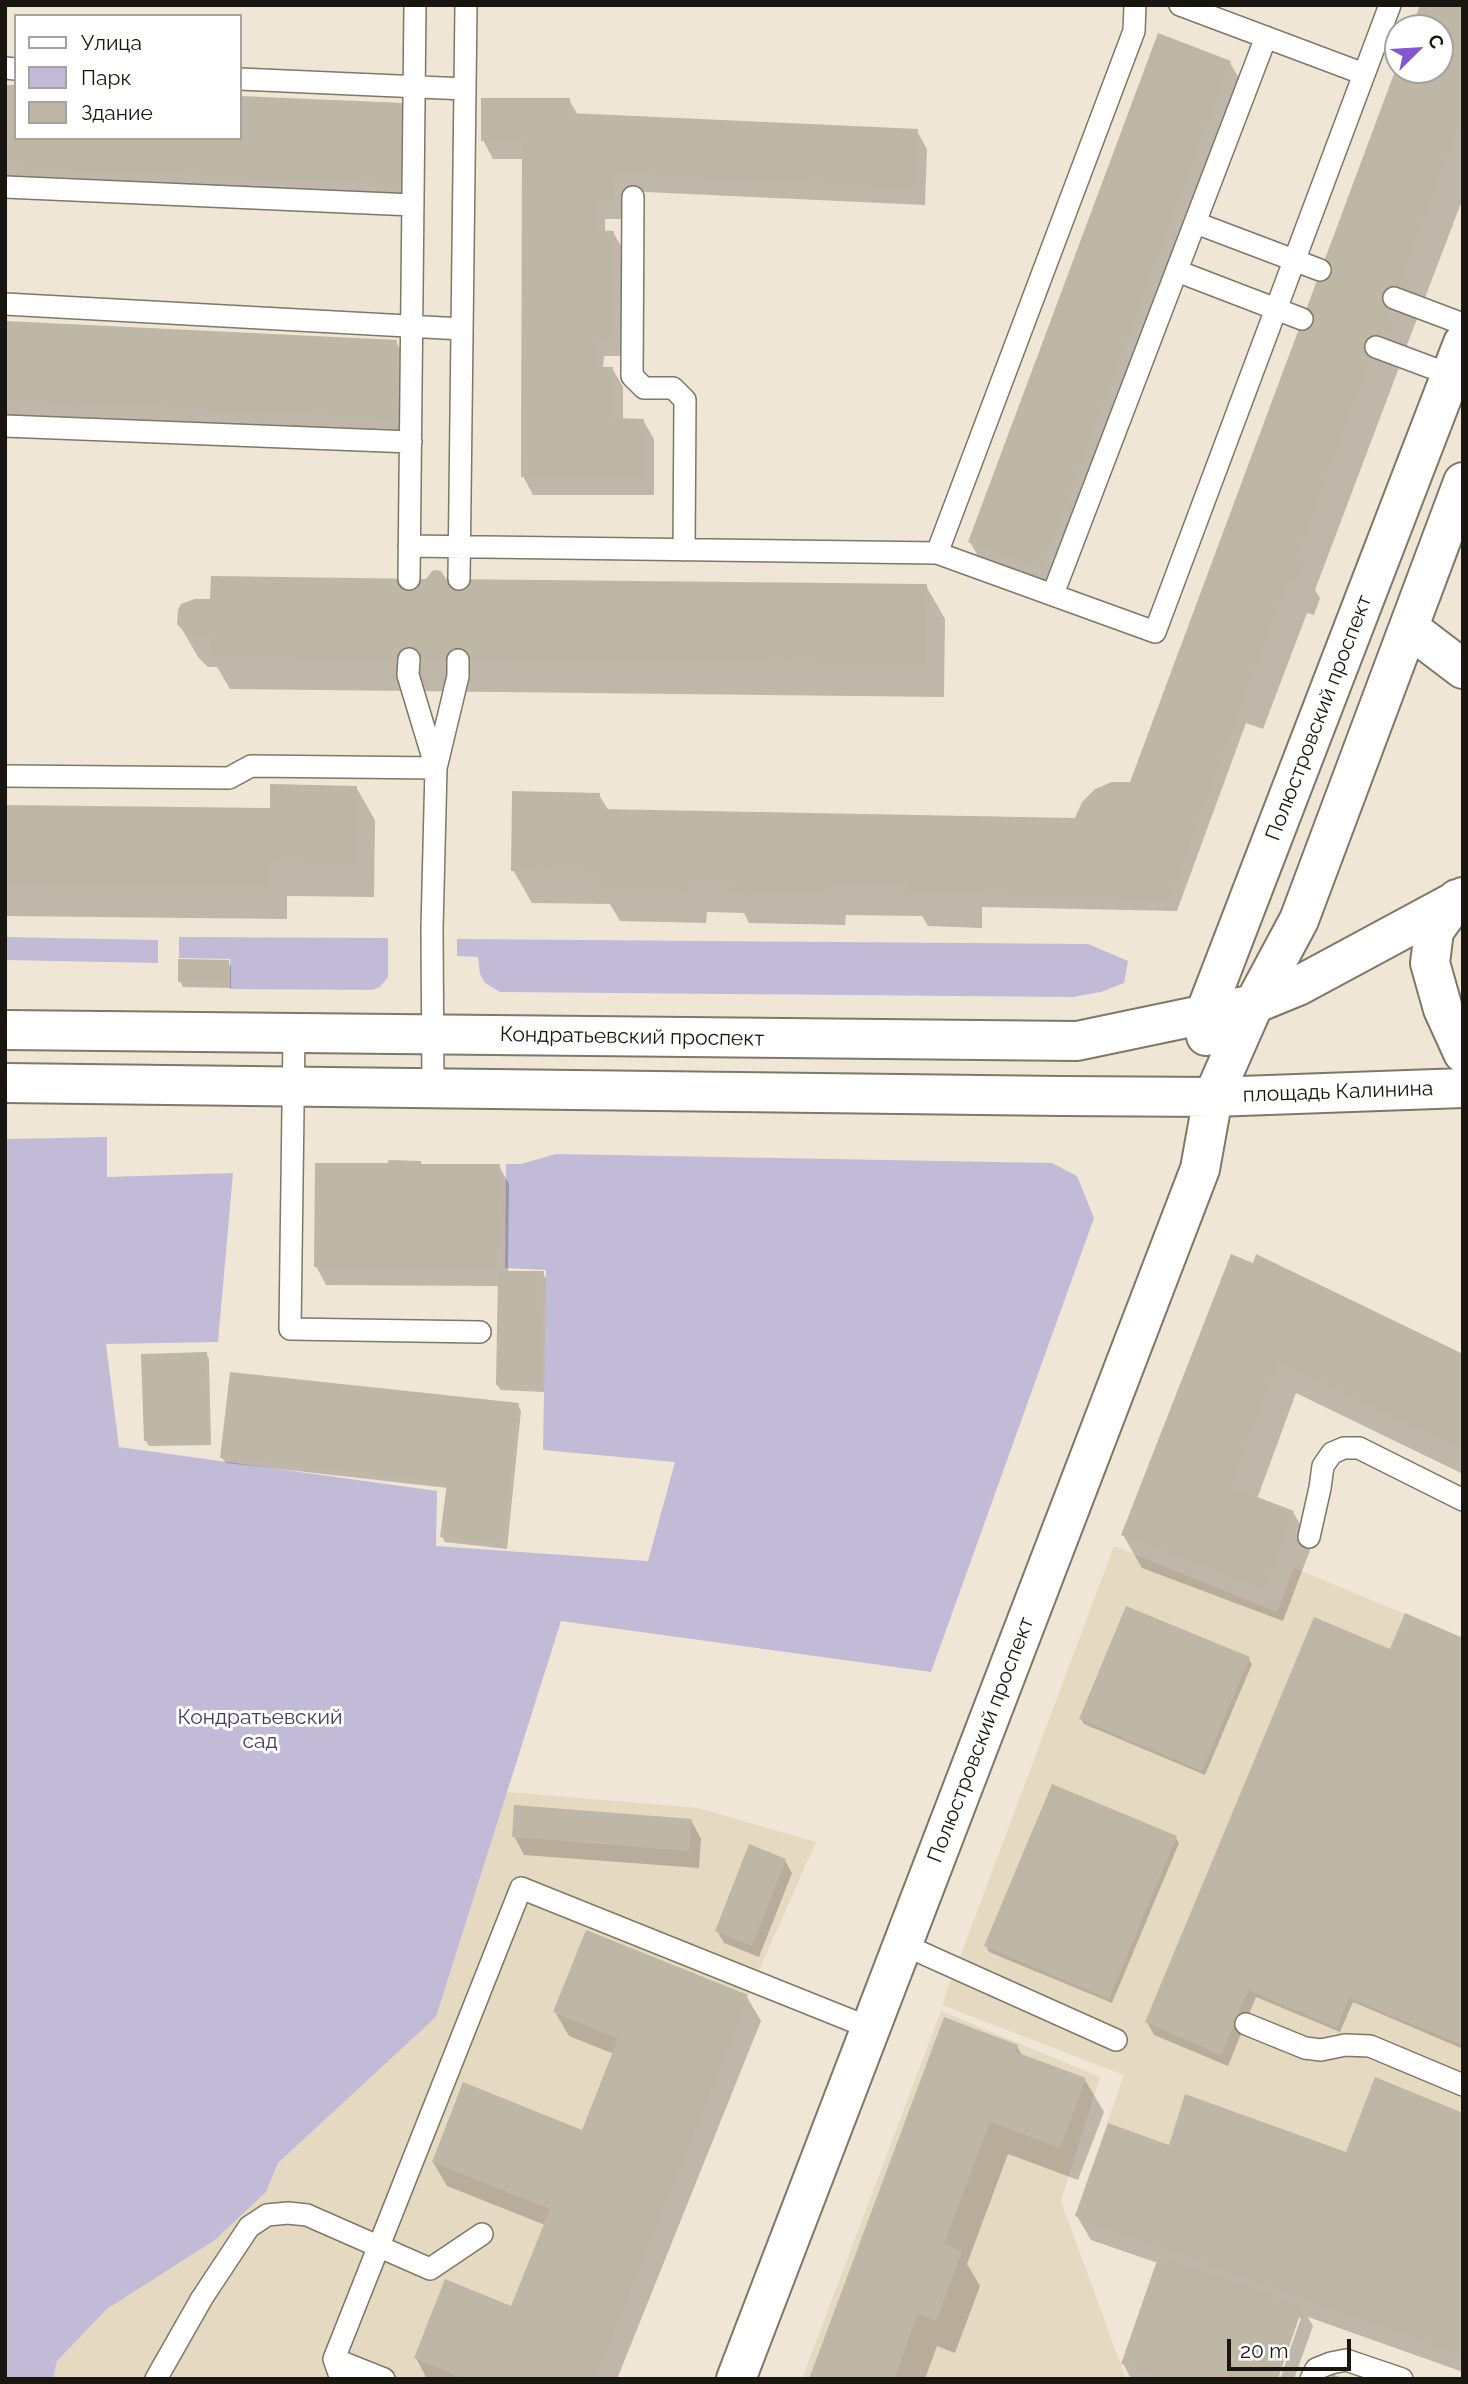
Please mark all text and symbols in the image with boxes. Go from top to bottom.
legend [14,14,242,140]
north arrow [1384,14,1454,84]
text: Улица [81,30,142,55]
text: С [1424,31,1449,52]
text: Парк [81,65,131,90]
text: Здание [81,100,153,125]
street label: Полюстровский проспект [1260,592,1378,844]
street label: Кондратьевский проспект [500,1022,764,1052]
street label: площадь Калинина [1242,1076,1434,1108]
street label: Полюстровский проспект [922,1614,1040,1866]
park label: Кондратьевский сад [177,1705,343,1755]
scale bar [1230,2324,1354,2368]
text: 20 m [1240,2338,1288,2363]

